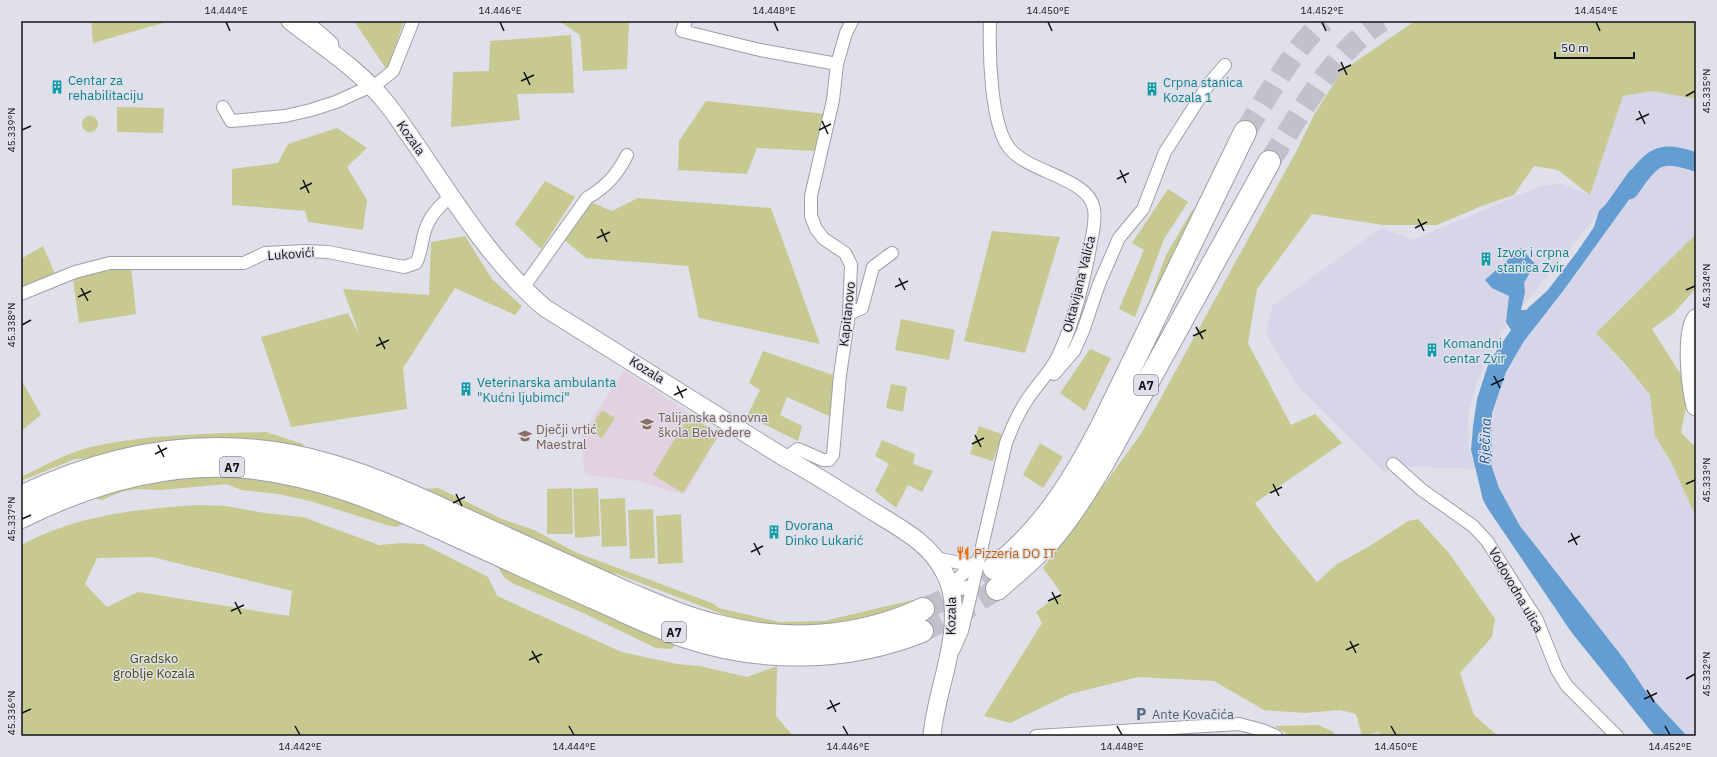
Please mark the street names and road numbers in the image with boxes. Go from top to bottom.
street label: Kozala [393,117,429,159]
street label: Oktavijana Valića [1059,234,1099,334]
street label: Lukovići [267,244,315,264]
street label: Kapitanovo [835,281,859,347]
street label: Kozala [626,353,668,387]
road number: A7 [1134,375,1158,395]
road number: A7 [220,457,244,477]
street label: Vodovodna ulica [1485,544,1547,636]
street label: Kozala [942,597,960,635]
road number: A7 [662,622,686,642]

